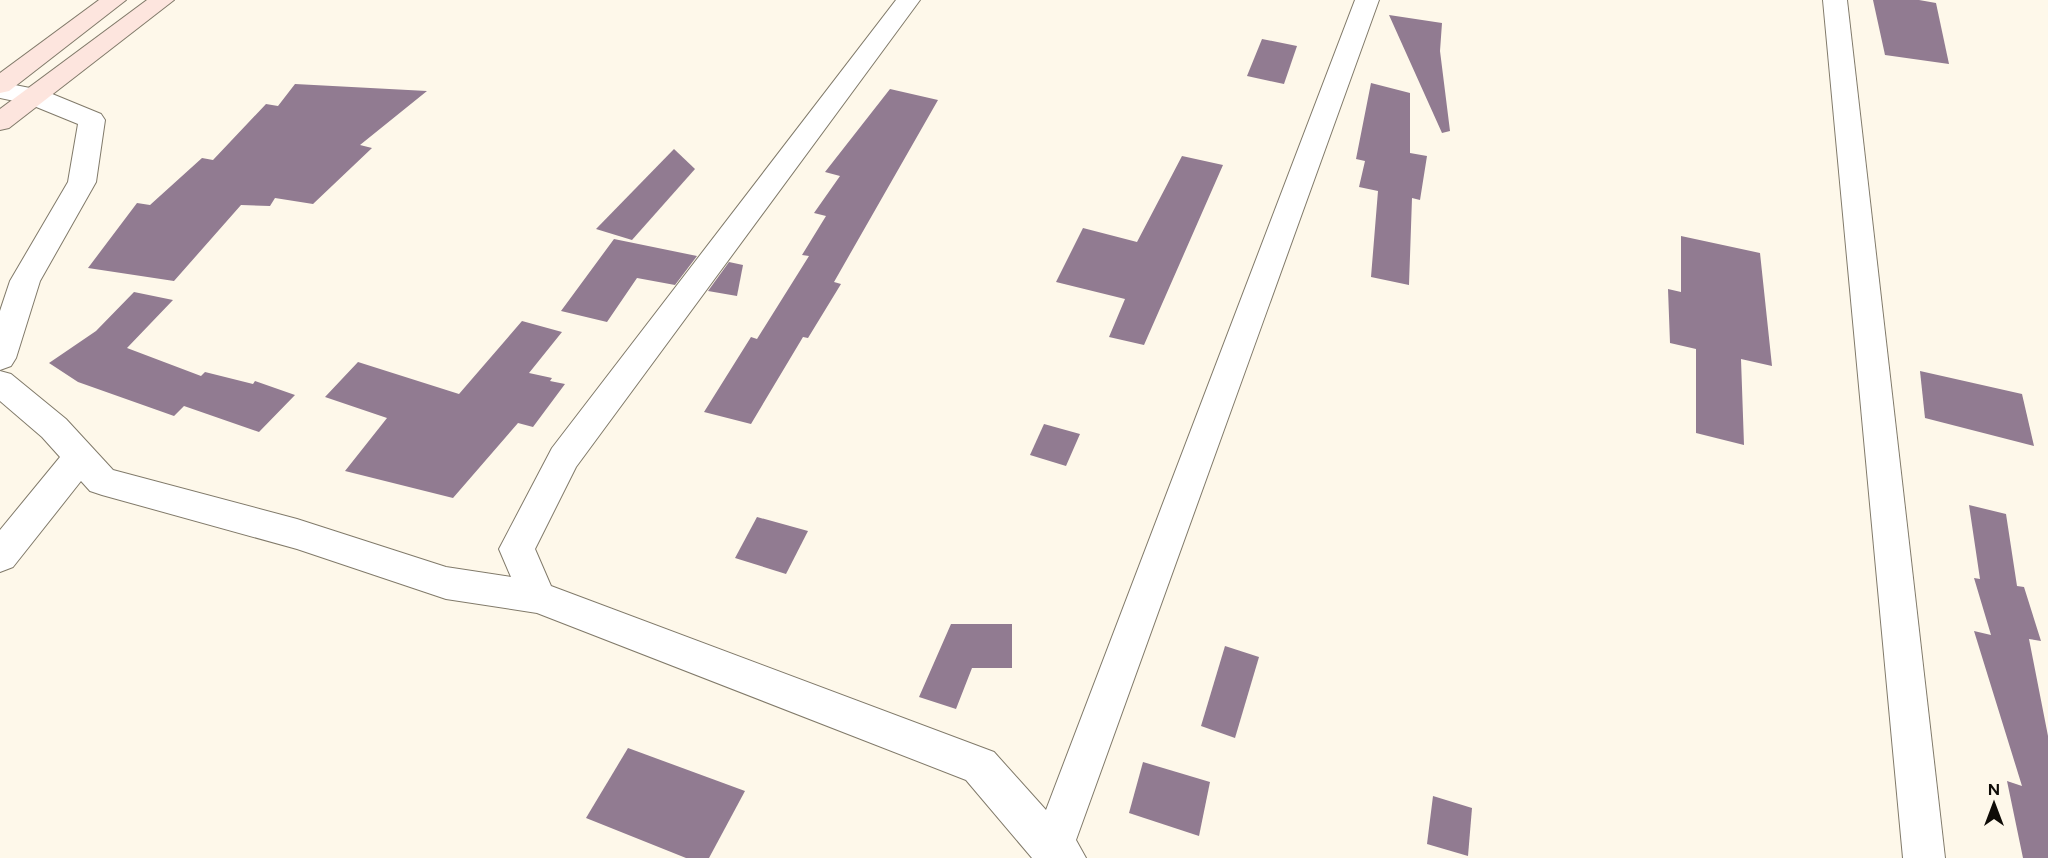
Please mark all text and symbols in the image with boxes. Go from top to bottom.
north arrow [1964,774,2024,834]
text: N [1988,780,2000,799]

